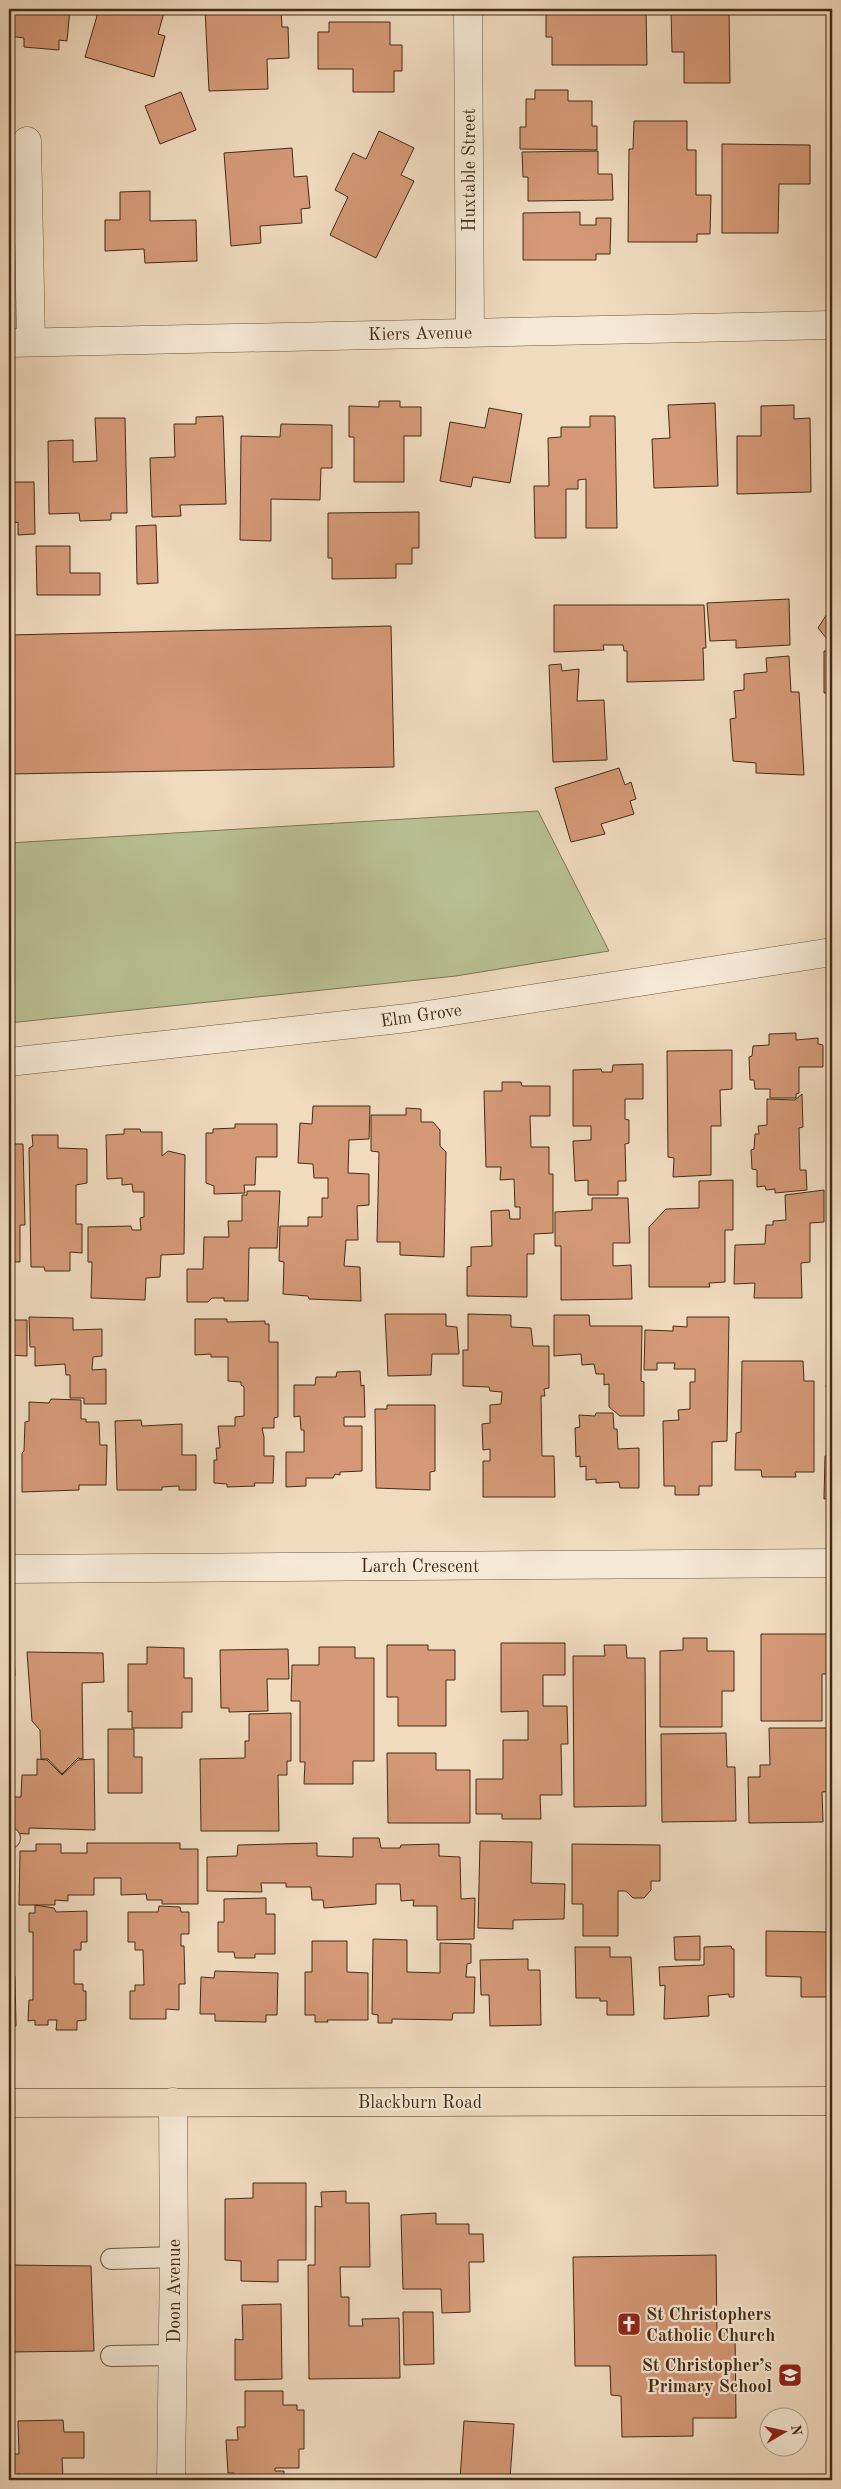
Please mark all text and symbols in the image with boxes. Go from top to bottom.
street label: Huxtable Street [461,108,479,232]
street label: Kiers Avenue [368,324,472,344]
street label: Elm Grove [379,1001,463,1031]
street label: Larch Crescent [361,1558,479,1576]
street label: Blackburn Road [358,2094,482,2112]
street label: Doon Avenue [166,2239,184,2343]
place label: St Christophers Catholic Church [646,2306,775,2345]
church icon: St Christophers Catholic Church [616,2311,642,2337]
place label: St Christopher’s Primary School [642,2357,772,2396]
school or university icon: St Christopher’s Primary School [777,2362,803,2388]
north arrow [758,2406,808,2456]
text: N [788,2424,804,2437]

